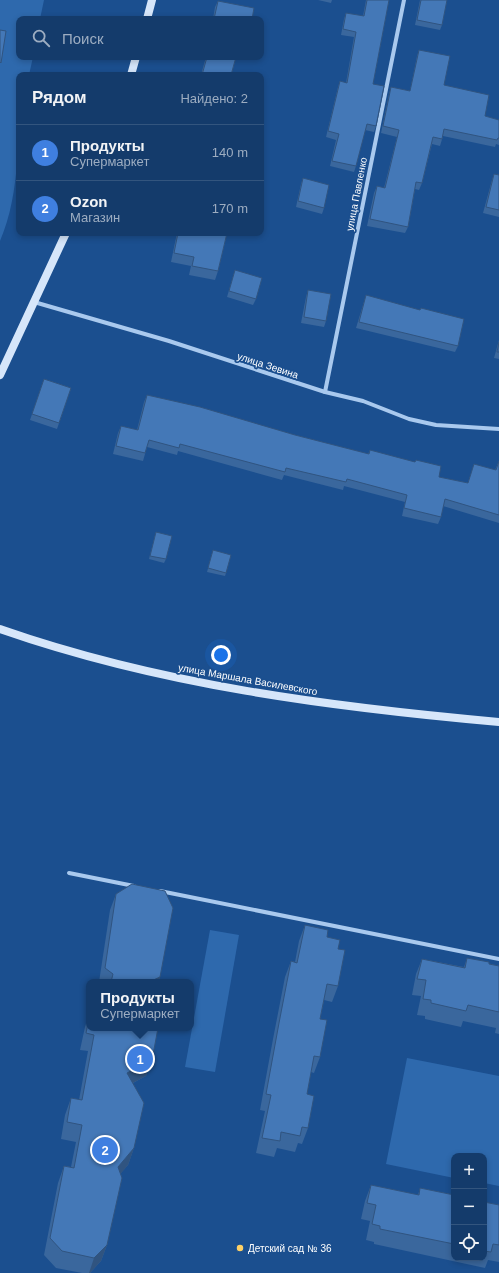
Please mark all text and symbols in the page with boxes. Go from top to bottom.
search box [16,16,264,60]
icon: search [30,27,52,49]
text: Поиск [62,30,104,47]
text: Рядом [32,88,87,107]
text: Найдено: 2 [180,91,248,106]
text: Продукты [70,137,145,154]
text: 1 [41,145,49,160]
text: 140 m [212,145,248,160]
text: Супермаркет [70,154,149,169]
street label: улица Павленко [344,156,369,232]
text: Ozon [70,193,108,210]
text: 2 [41,201,49,216]
text: 170 m [212,201,248,216]
text: Магазин [70,210,120,225]
street label: улица Зевина [236,350,300,381]
your location [211,645,231,665]
street label: улица Маршала Василевского [178,662,319,697]
popup [86,979,194,1031]
text: Продукты [100,989,175,1006]
text: Супермаркет [100,1006,180,1021]
pin: 1 [127,1044,153,1074]
pin: 2 [92,1135,118,1165]
map controls [451,1153,487,1261]
button: + [451,1153,487,1189]
button: − [451,1189,487,1225]
button: locate [451,1225,487,1261]
marker: Детский сад № 36 [235,1243,245,1253]
place label: Детский сад № 36 [248,1243,332,1254]

